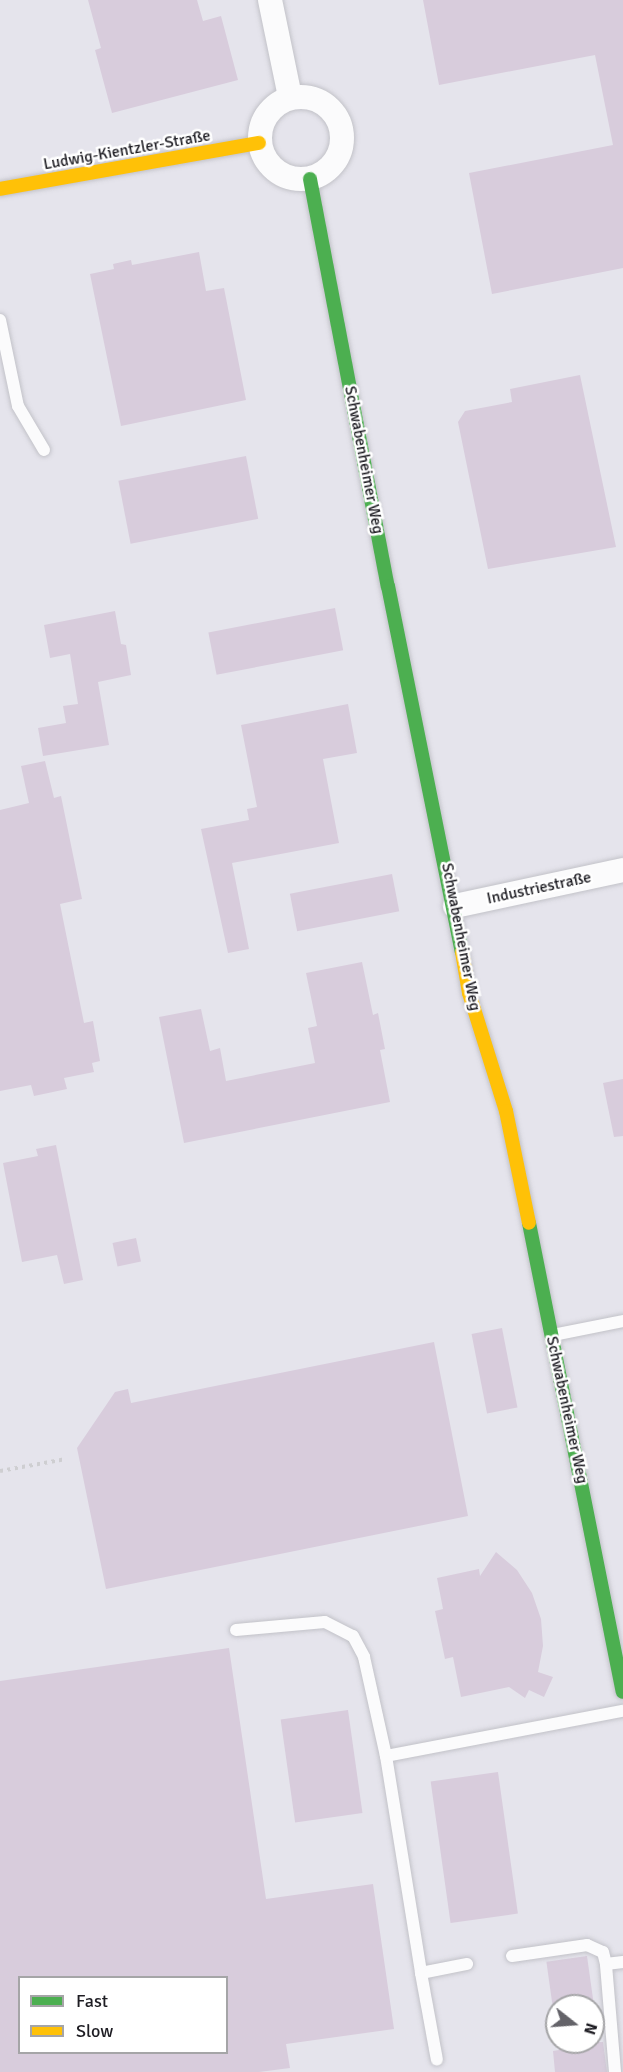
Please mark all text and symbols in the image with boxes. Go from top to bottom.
street label: Ludwig-Kientzler-Straße [42,126,212,174]
street label: Schwabenheimer Weg [340,384,388,536]
street label: Schwabenheimer Weg [437,861,485,1013]
street label: Industriestraße [485,868,593,908]
street label: Schwabenheimer Weg [542,1335,592,1485]
legend [18,1976,228,2054]
text: Fast [76,1990,108,2012]
north arrow [545,1994,605,2054]
text: Slow [76,2020,113,2042]
text: N [579,2020,601,2037]

